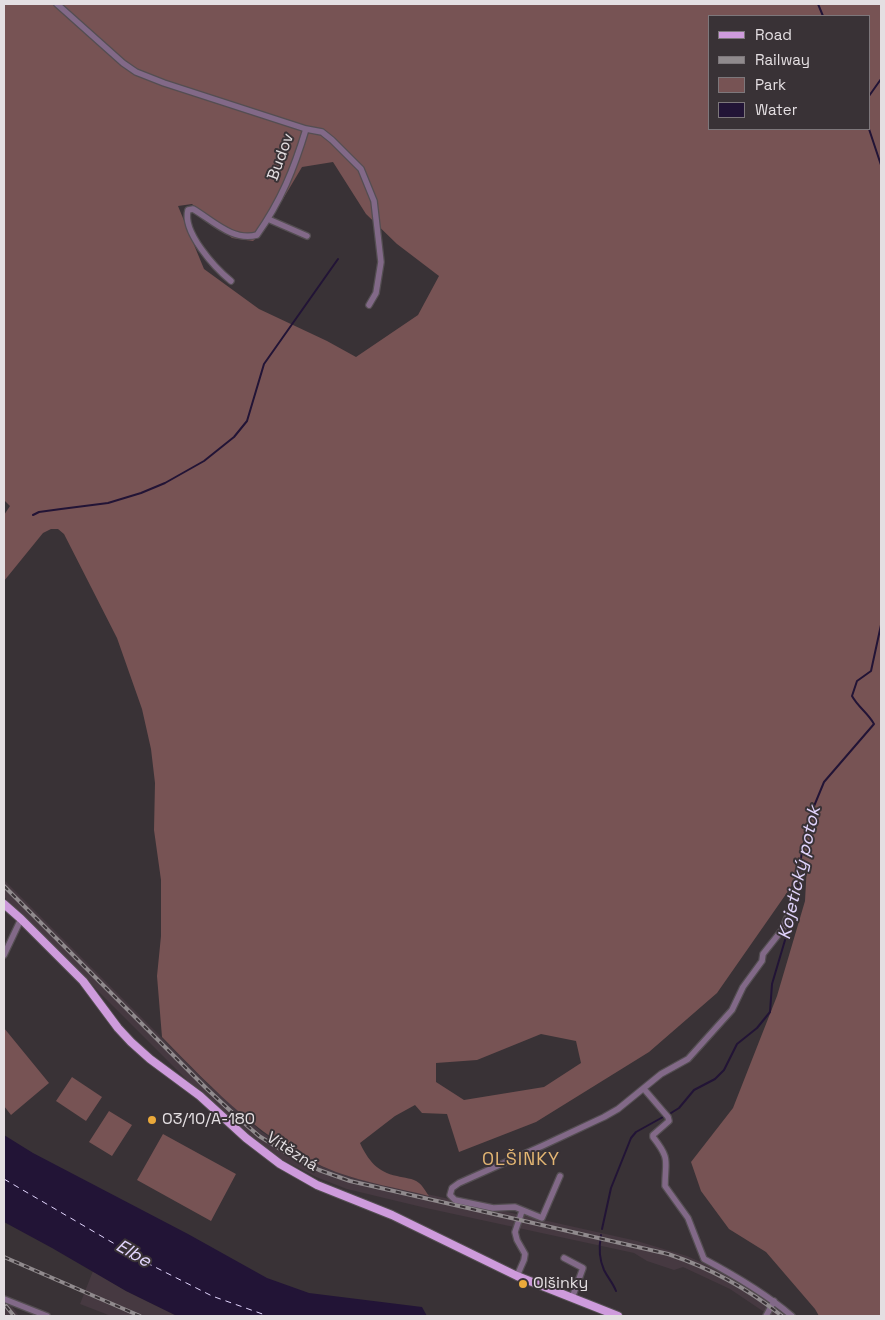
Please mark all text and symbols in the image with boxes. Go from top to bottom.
legend [708,15,870,130]
text: Road [755,25,792,44]
text: Railway [755,50,810,69]
text: Park [755,75,786,94]
text: Water [755,100,797,119]
street label: Budov [264,131,298,183]
water label: Kojetický potok [774,804,826,942]
place label: O3/10/A-180 [162,1110,255,1130]
marker: O3/10/A-180 [146,1114,158,1126]
street label: Vítězná [263,1128,321,1176]
district label: OLŠINKY [481,1149,561,1171]
water label: Elbe [112,1235,154,1273]
place label: Olšinky [533,1274,588,1294]
marker: Olšinky [517,1278,529,1290]

